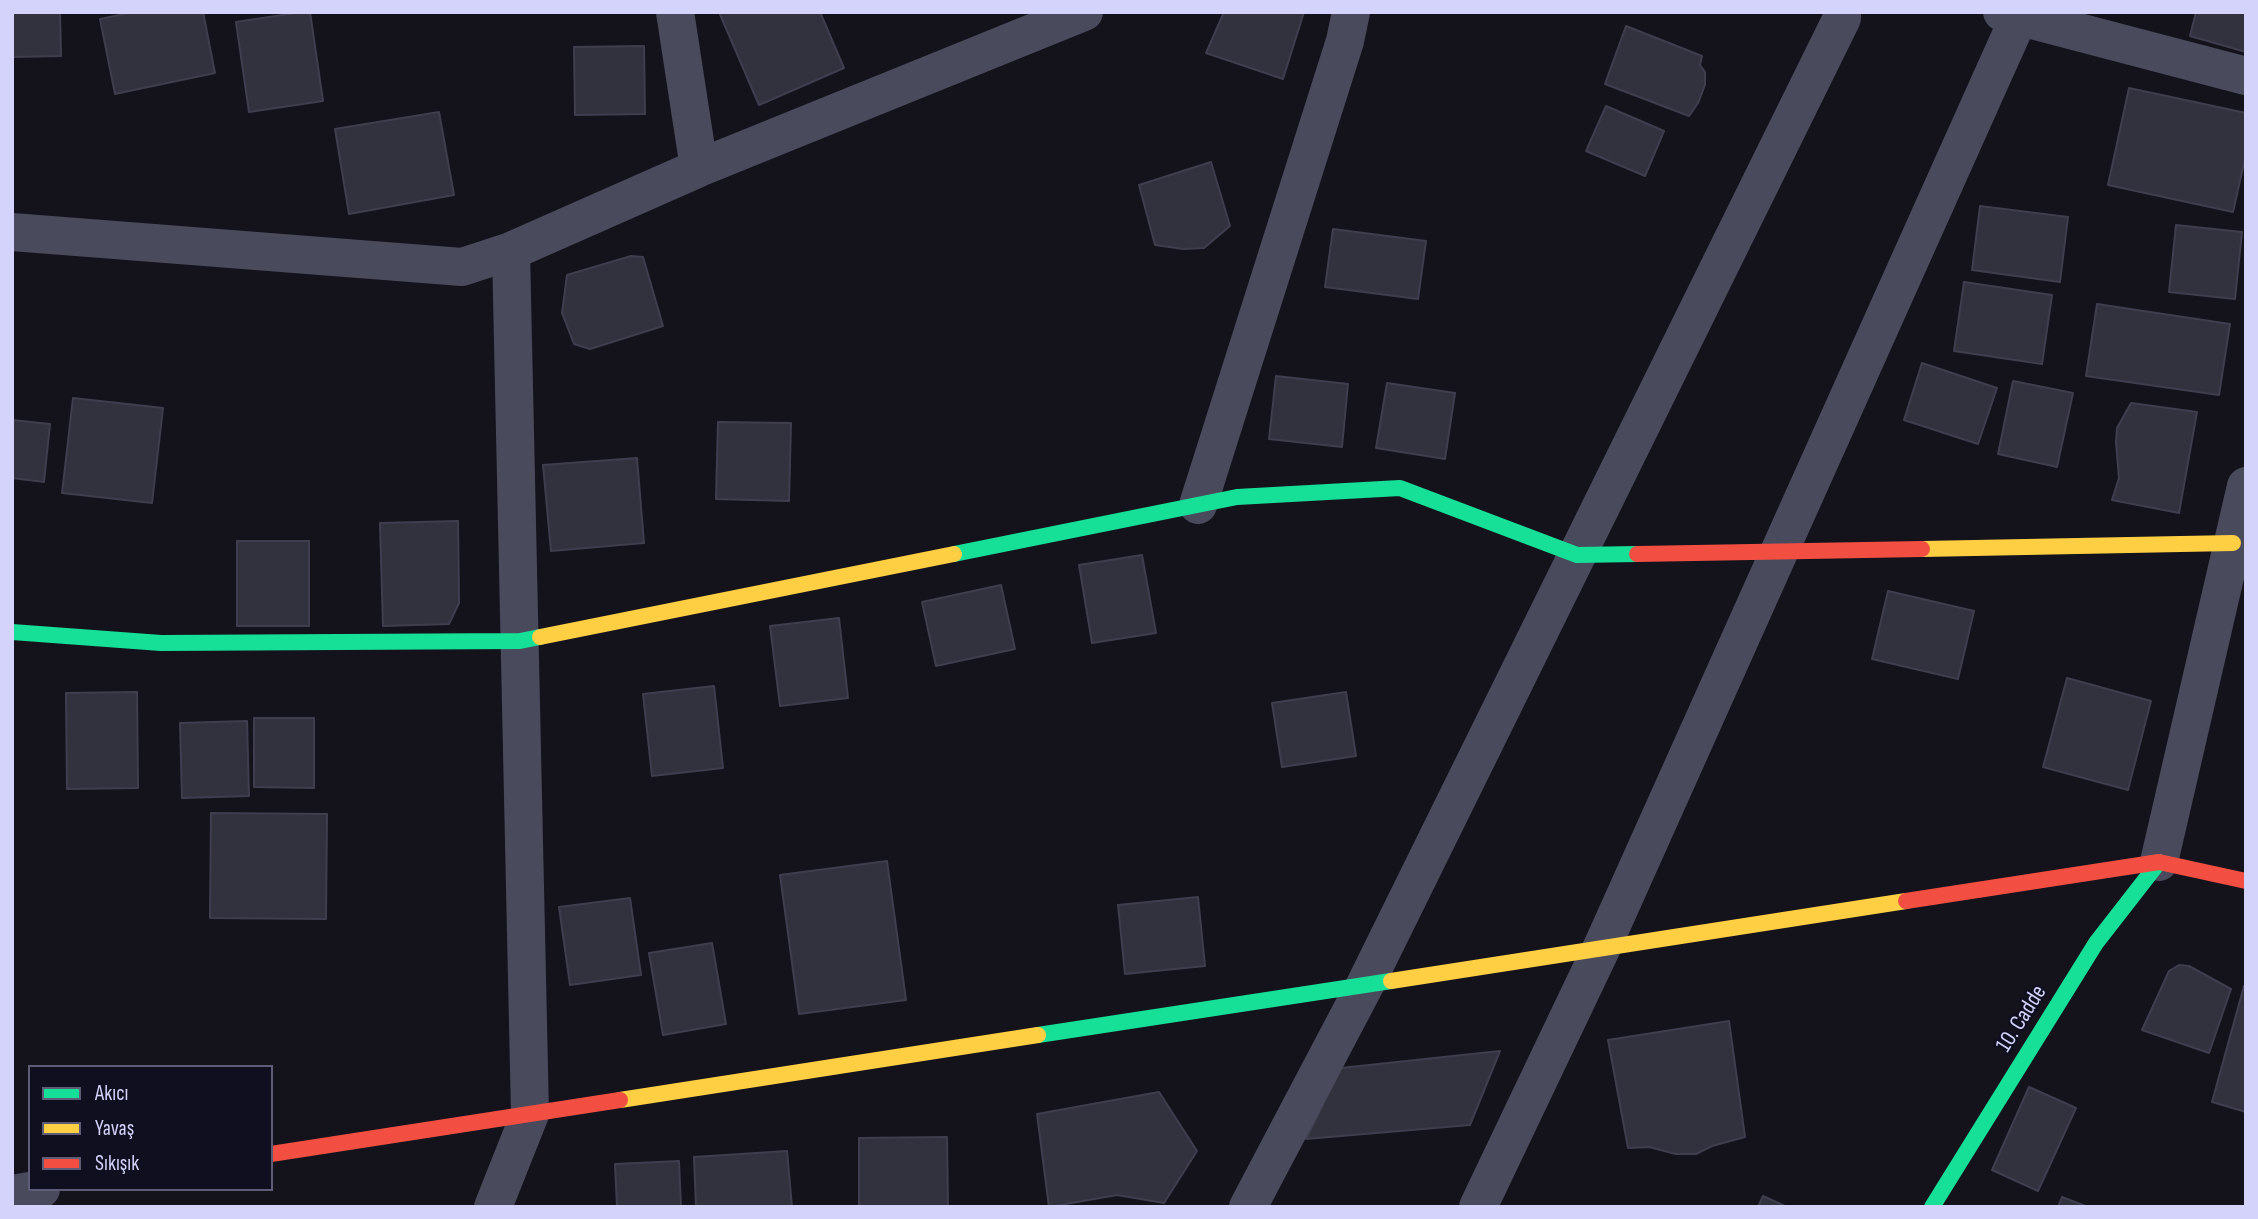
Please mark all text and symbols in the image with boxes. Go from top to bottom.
street label: 10. Cadde [1991,980,2053,1058]
legend [28,1065,273,1191]
text: Akıcı [95,1081,128,1106]
text: Yavaş [95,1116,134,1141]
text: Sıkışık [95,1151,139,1176]

